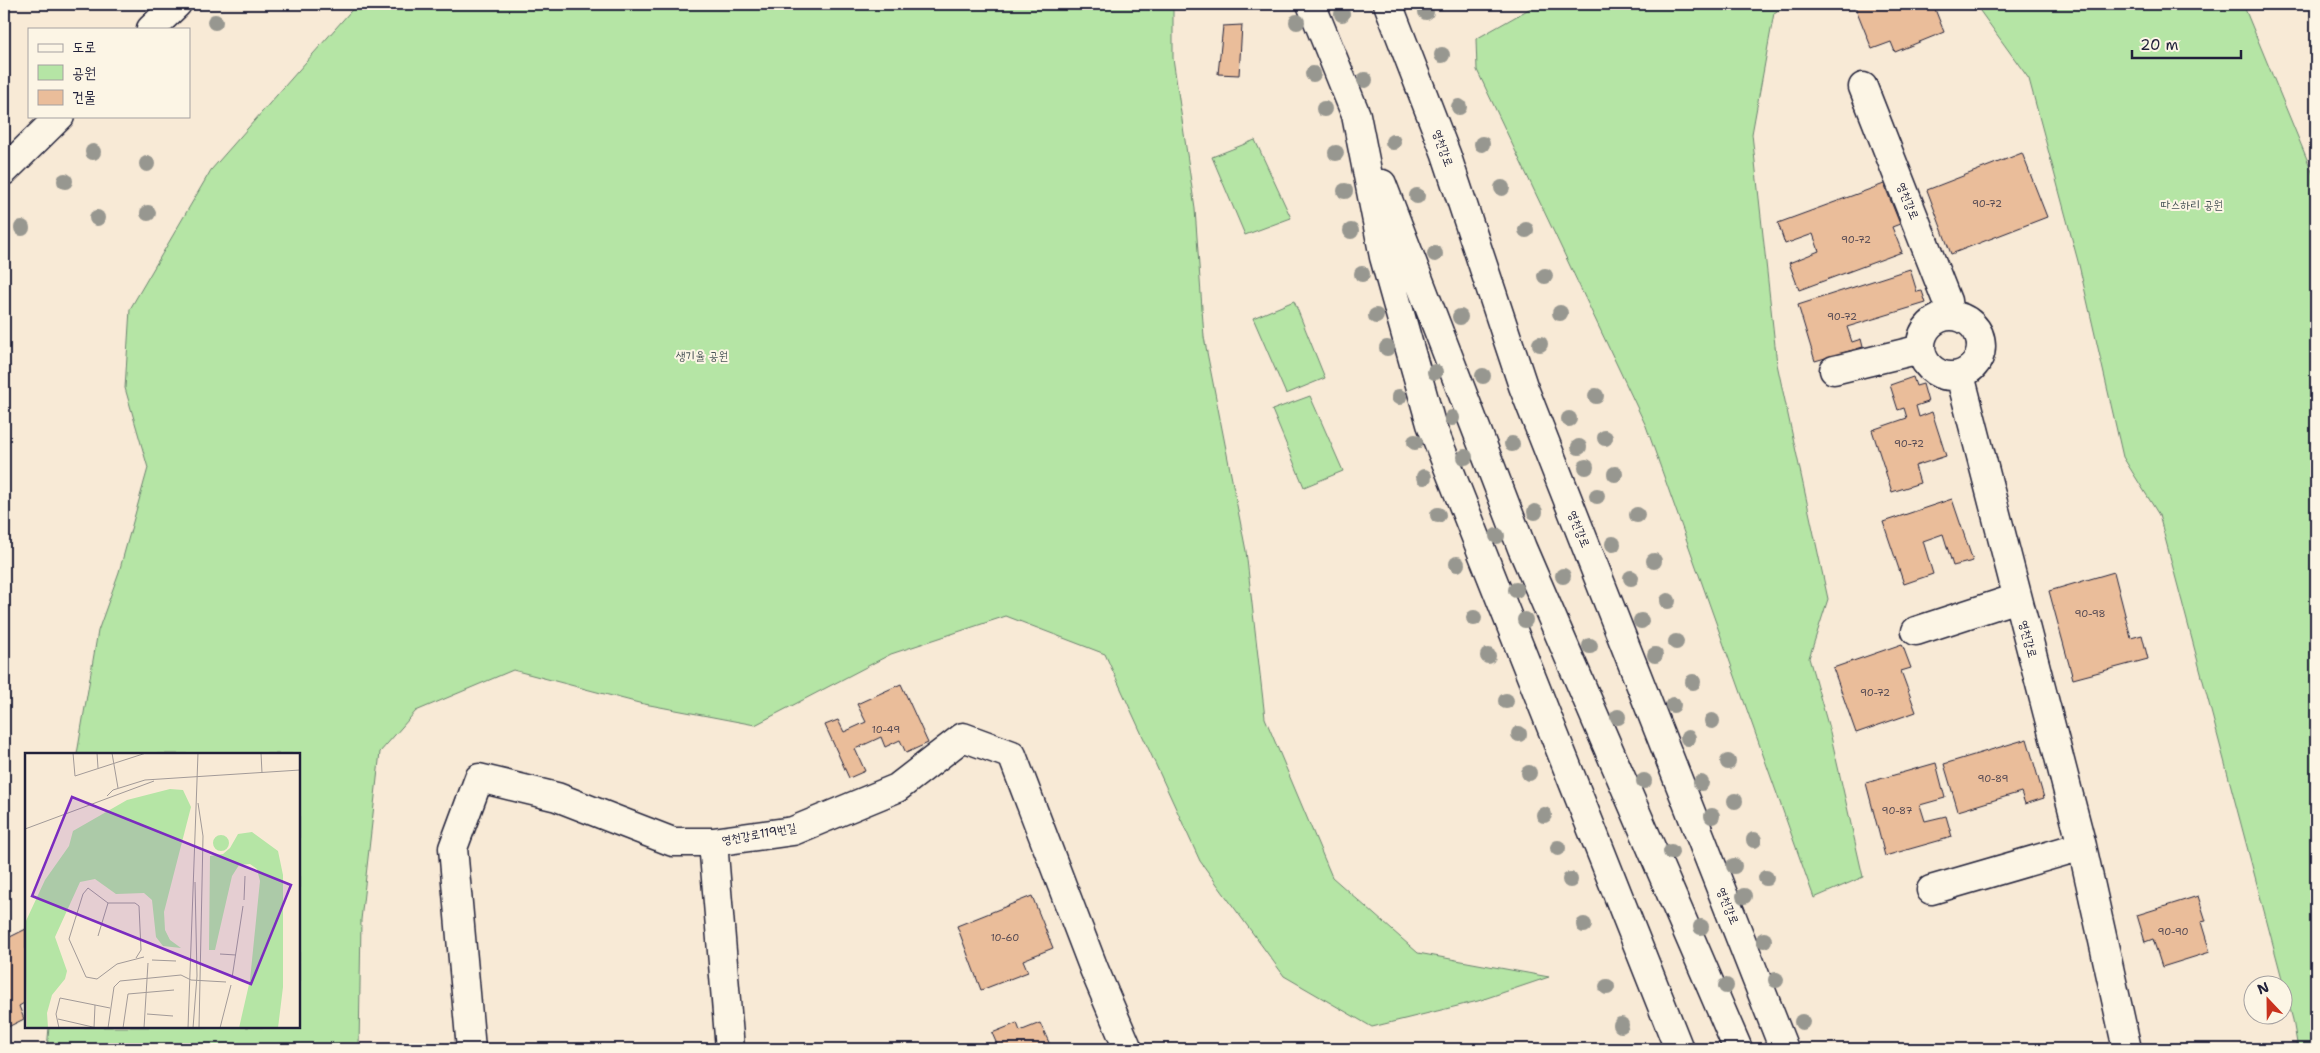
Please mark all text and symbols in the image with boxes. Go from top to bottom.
legend [28,28,190,118]
scale bar [2132,28,2241,60]
text: 20 m [2140,35,2179,55]
text: 도로 [72,37,96,57]
text: 공원 [72,63,96,83]
text: 건물 [72,87,96,107]
street label: 영천강로 [1429,127,1457,169]
street label: 영천강로 [1893,180,1923,222]
house number: 90-72 [1972,197,2002,210]
park label: 따스하리 공원 [2161,197,2223,213]
house number: 90-72 [1841,233,1871,246]
house number: 90-72 [1827,310,1857,323]
park label: 생기율 공원 [676,348,728,364]
house number: 90-72 [1894,437,1924,450]
street label: 영천강로 [1564,508,1594,550]
house number: 90-98 [2074,607,2106,620]
street label: 영천강로 [2015,618,2041,660]
house number: 90-72 [1860,686,1890,699]
house number: 10-49 [872,723,900,736]
inset map [25,753,300,1028]
house number: 90-89 [1977,772,2009,785]
house number: 90-87 [1882,804,1912,817]
street label: 영천강로119번길 [720,820,798,848]
street label: 영천강로 [1713,885,1743,927]
house number: 90-90 [2157,925,2189,938]
house number: 10-60 [991,931,1019,944]
north arrow [2242,976,2292,1026]
text: N [2255,978,2272,998]

